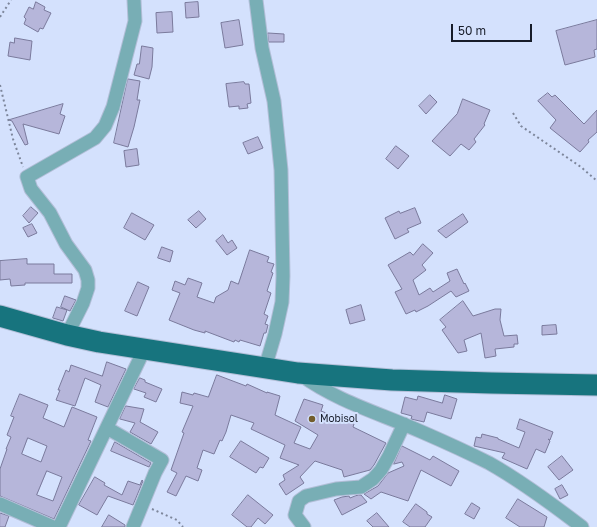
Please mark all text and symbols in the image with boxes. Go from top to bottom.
scale bar [453,16,534,42]
text: 50 m [458,23,486,38]
place label: Mobisol [320,413,358,425]
marker: Mobisol [307,414,317,424]

